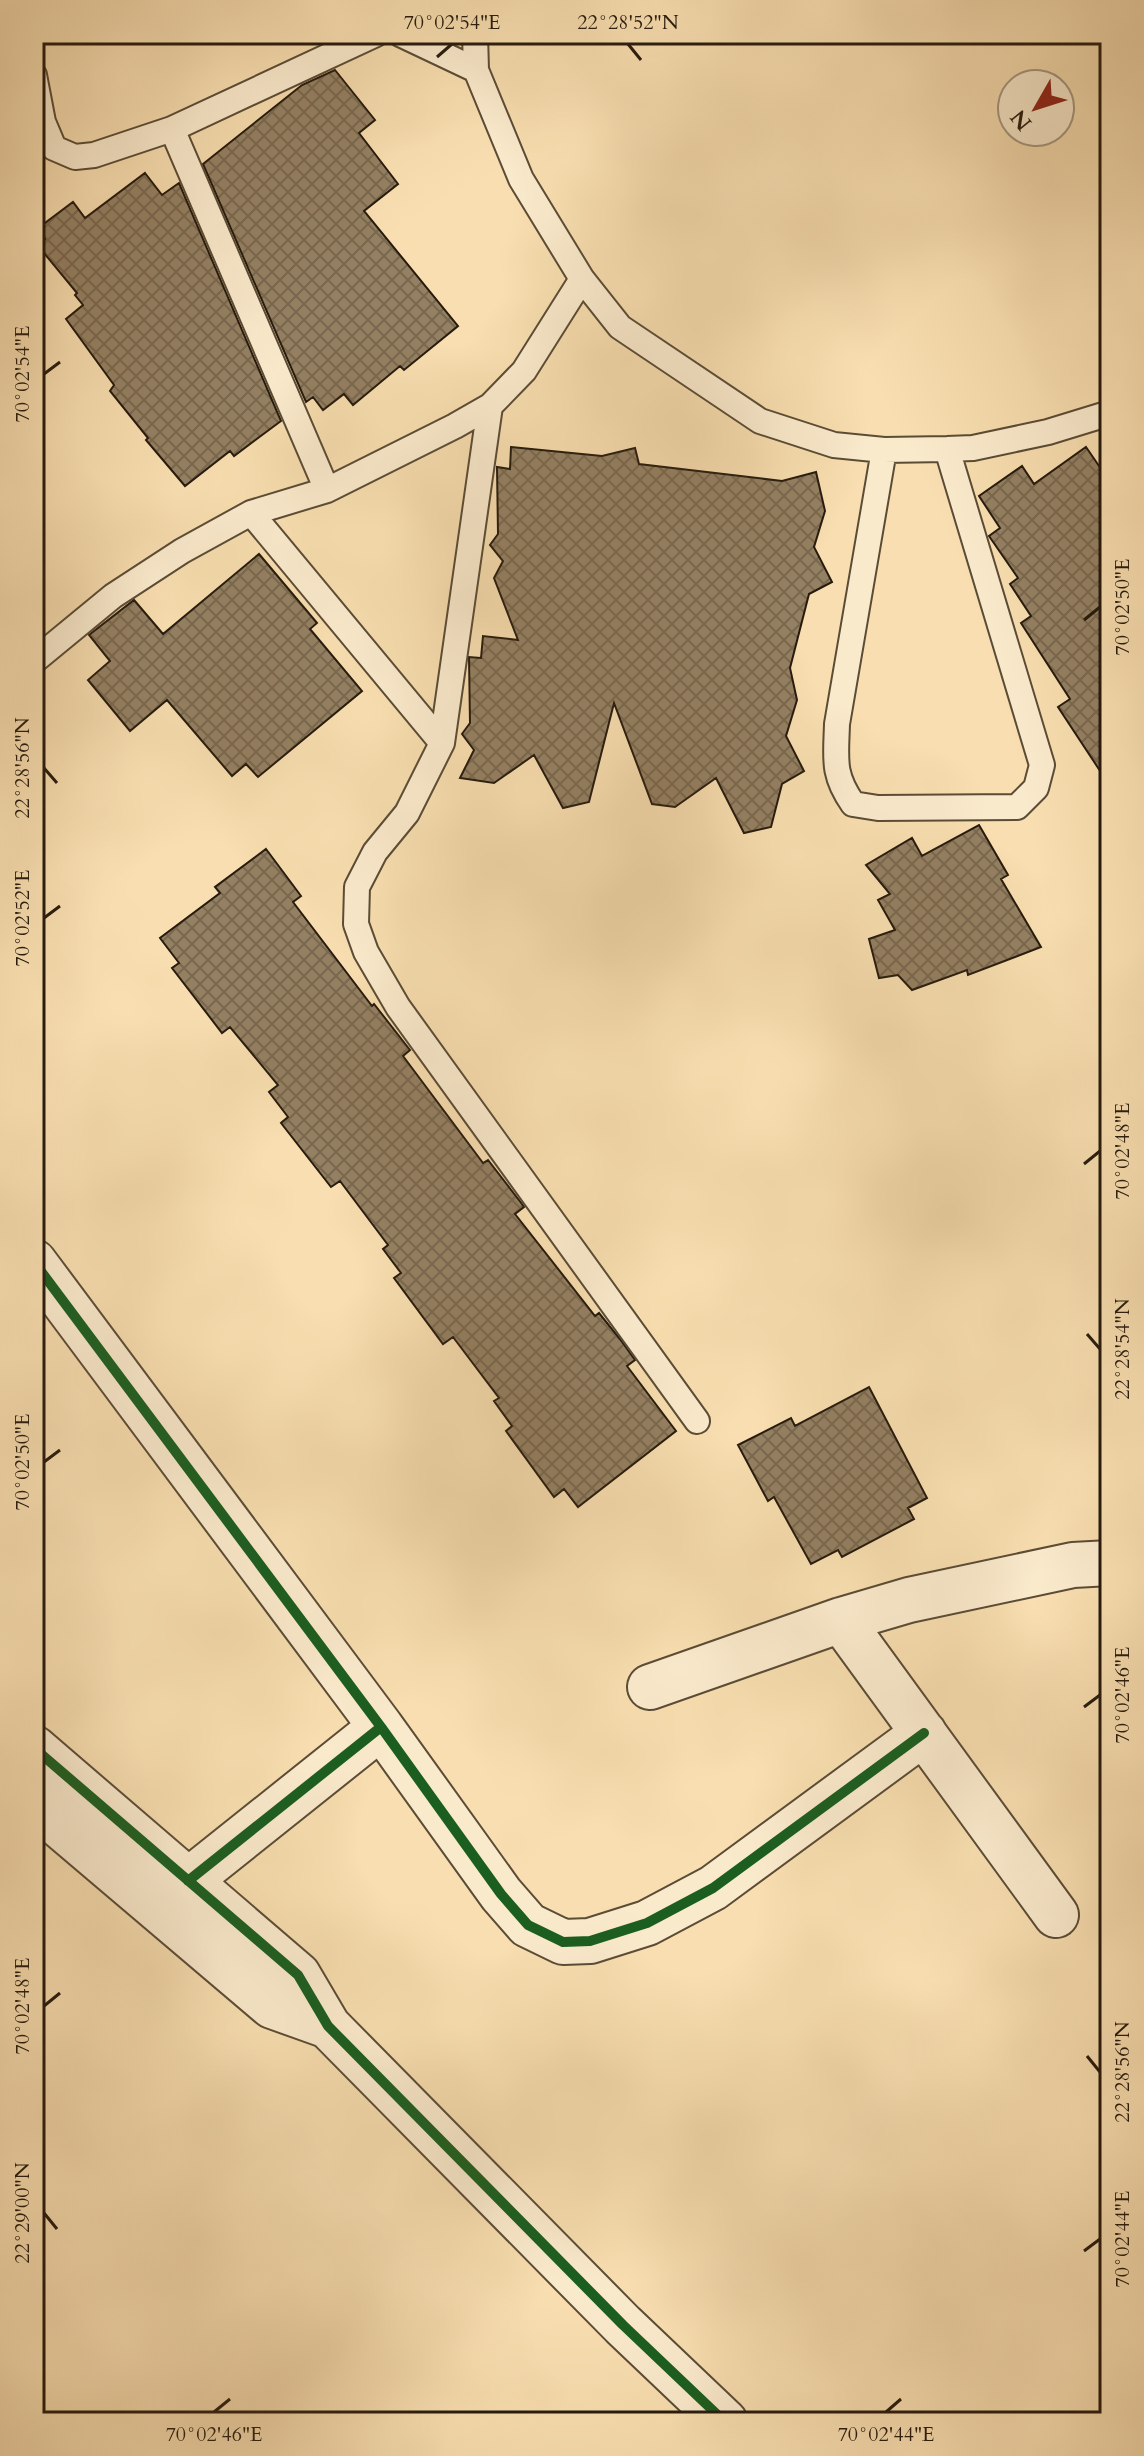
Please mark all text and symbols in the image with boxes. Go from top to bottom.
text: 70°02'54"E [404,9,500,36]
text: 22°28'52"N [577,9,679,36]
north arrow [996,68,1076,148]
text: N [1004,103,1039,137]
text: 70°02'54"E [9,326,36,422]
text: 70°02'50"E [1109,559,1136,655]
text: 22°28'56"N [9,717,36,819]
text: 70°02'52"E [9,870,36,966]
text: 70°02'48"E [1109,1103,1136,1199]
text: 22°28'54"N [1109,1298,1136,1400]
text: 70°02'50"E [9,1414,36,1510]
text: 70°02'46"E [1109,1647,1136,1743]
text: 70°02'48"E [9,1958,36,2054]
text: 22°28'56"N [1109,2021,1136,2123]
text: 22°29'00"N [9,2162,36,2264]
text: 70°02'44"E [1109,2191,1136,2287]
text: 70°02'46"E [166,2421,262,2448]
text: 70°02'44"E [838,2421,934,2448]

